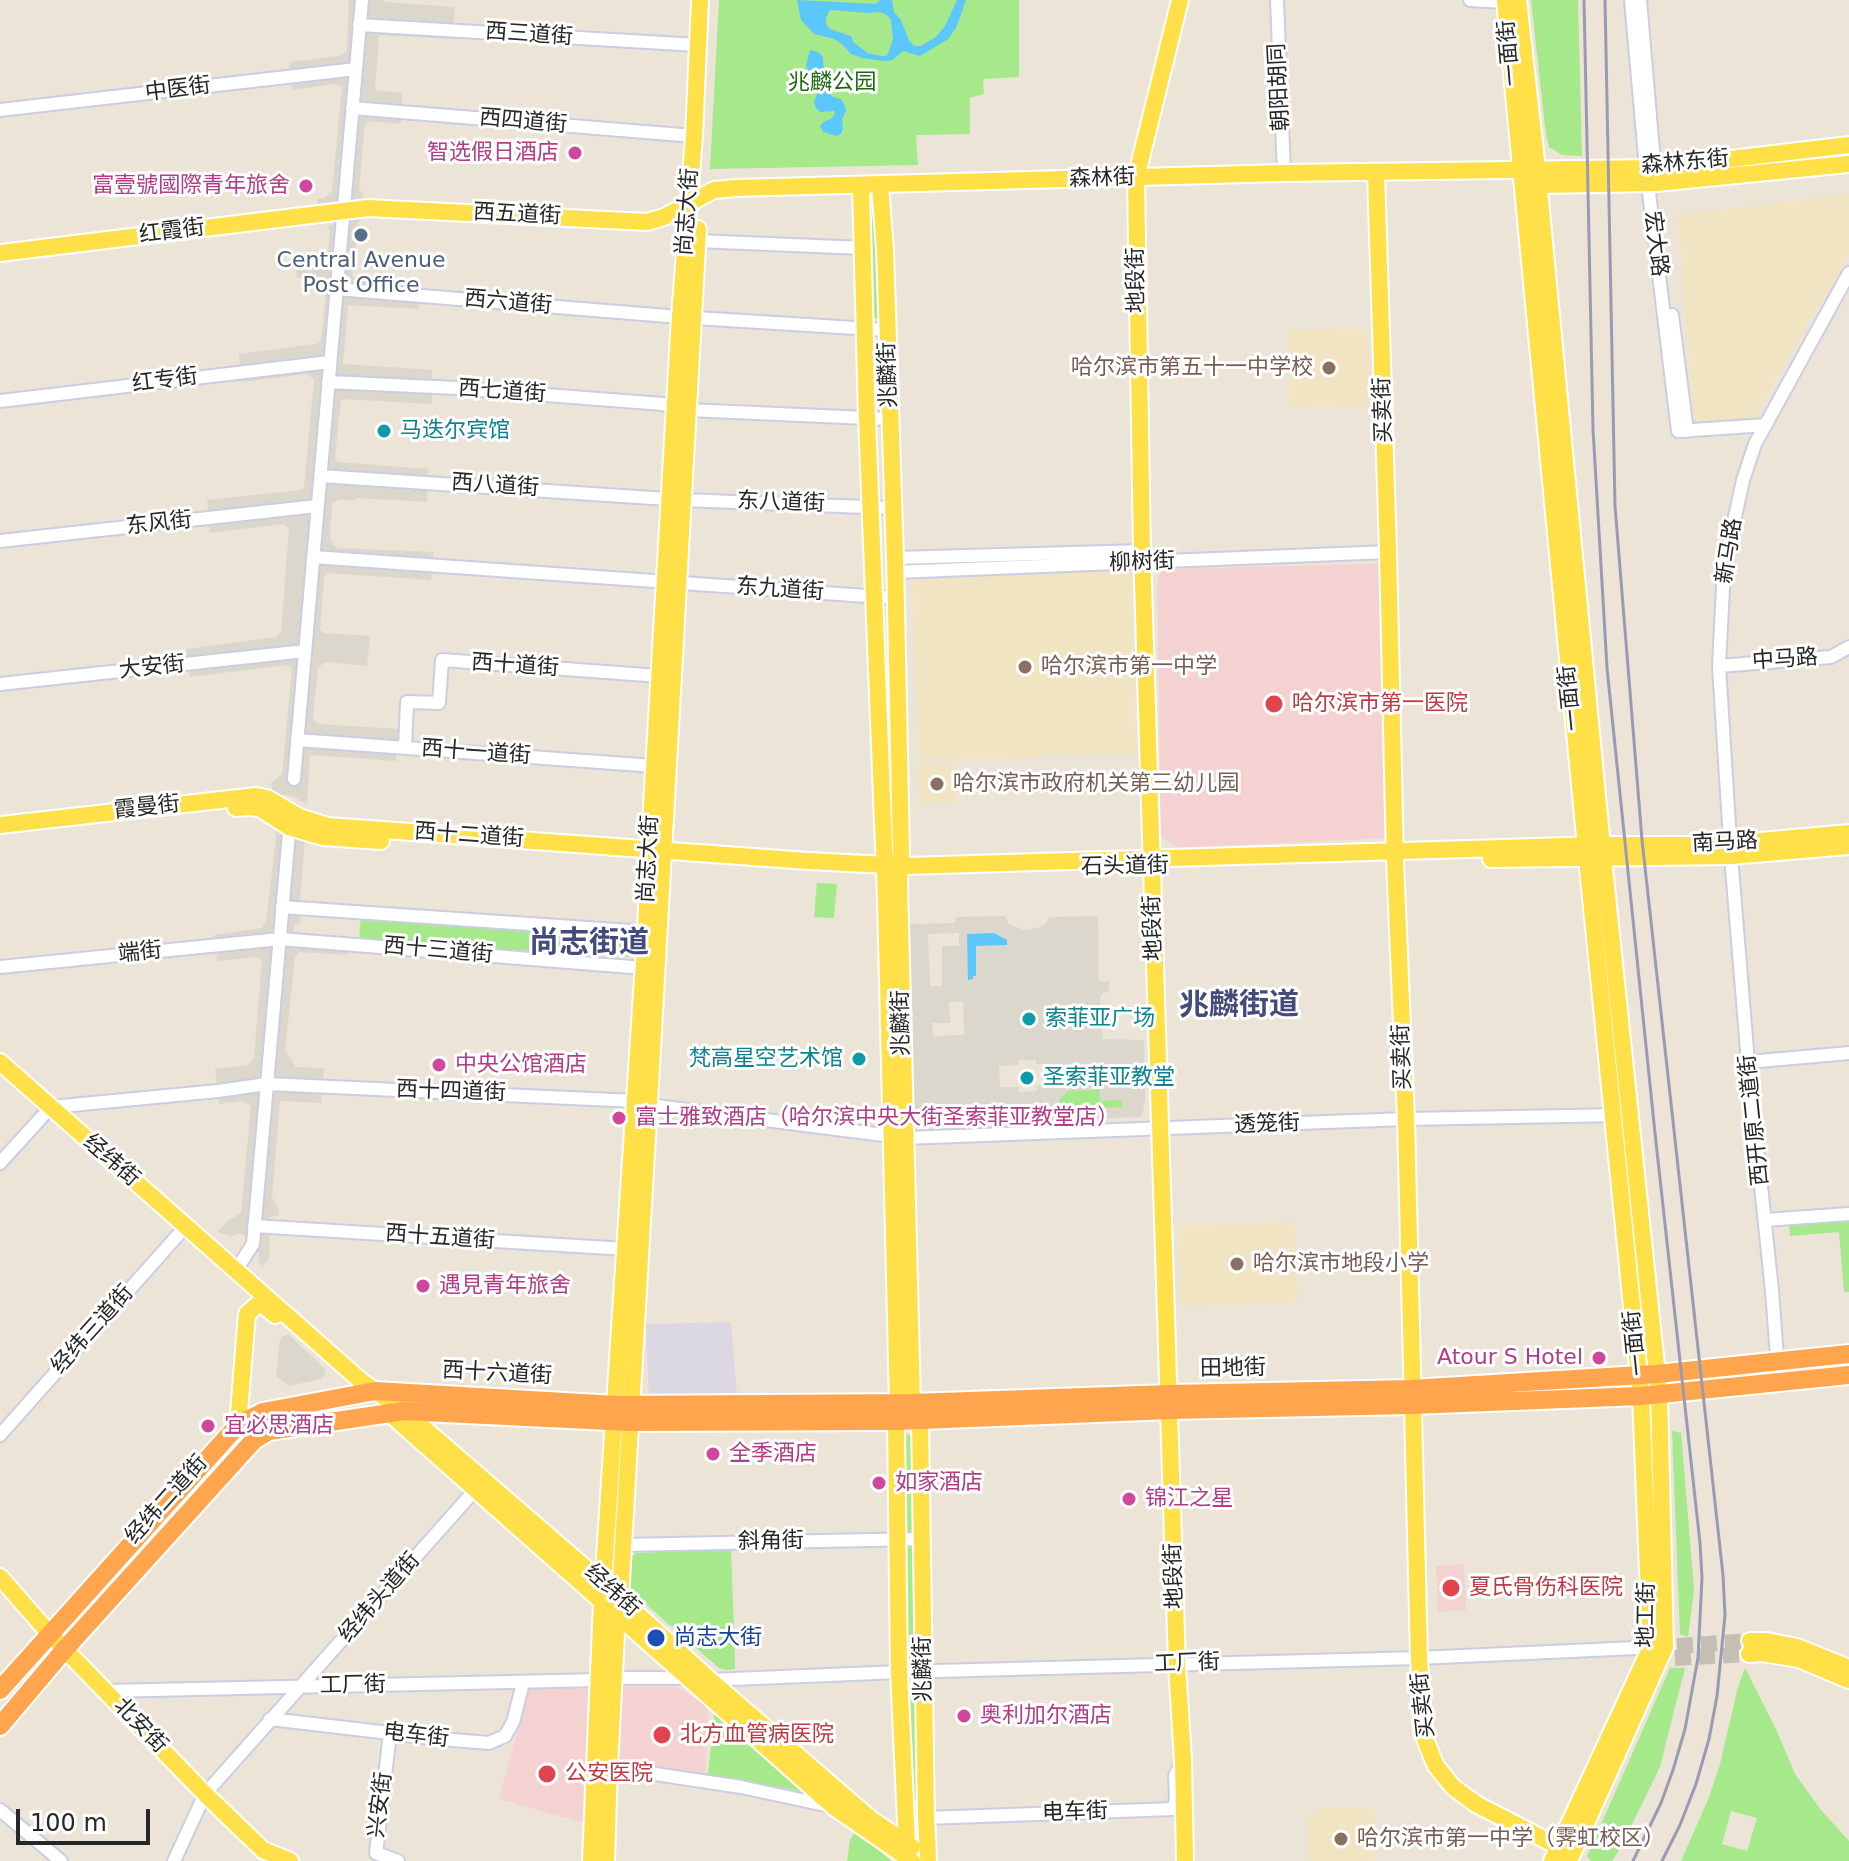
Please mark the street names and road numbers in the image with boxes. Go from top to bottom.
street label: 西三道街 [484,19,574,51]
street label: 一面街 [1494,19,1526,87]
street label: 朝阳胡同 [1265,42,1295,132]
street label: 中医街 [144,73,212,107]
street label: 西四道街 [478,105,568,139]
street label: 森林东街 [1640,146,1730,180]
street label: 森林街 [1069,165,1135,193]
street label: 尚志大街 [672,167,704,257]
street label: 西五道街 [472,200,562,230]
street label: 宏大路 [1638,210,1672,278]
street label: 红霞街 [138,215,206,249]
street label: 地段街 [1123,247,1151,313]
street label: 西六道街 [463,286,553,320]
street label: 兆麟街 [875,342,903,408]
street label: 红专街 [131,364,199,398]
street label: 西七道街 [457,376,547,408]
street label: 买卖街 [1370,377,1398,443]
street label: 西八道街 [450,470,540,502]
street label: 东八道街 [737,488,825,518]
street label: 东风街 [125,507,193,541]
street label: 新马路 [1712,516,1748,586]
street label: 柳树街 [1109,549,1175,577]
street label: 东九道街 [735,574,825,606]
street label: 中马路 [1751,645,1819,675]
street label: 西十道街 [470,650,560,682]
street label: 大安街 [118,651,186,685]
street label: 一面街 [1554,664,1588,732]
street label: 西十一道街 [420,736,532,770]
street label: 霞曼街 [113,791,181,825]
street label: 尚志大街 [634,814,664,904]
street label: 西十二道街 [413,819,525,853]
street label: 南马路 [1691,828,1759,858]
street label: 石头道街 [1081,853,1169,881]
street label: 地段街 [1140,895,1168,961]
street label: 西十三道街 [382,933,494,969]
street label: 端街 [117,938,163,968]
street label: 兆麟街 [888,990,916,1056]
street label: 买卖街 [1389,1024,1417,1090]
street label: 西开原二道街 [1735,1053,1775,1187]
street label: 西十四道街 [396,1077,506,1107]
street label: 透笼街 [1234,1111,1300,1139]
street label: 经纬街 [77,1129,145,1193]
street label: 西十五道街 [384,1221,496,1255]
street label: 经纬三道街 [46,1280,140,1380]
street label: 一面街 [1619,1309,1653,1377]
street label: 田地街 [1200,1355,1266,1383]
street label: 西十六道街 [441,1358,553,1390]
street label: 经纬二道街 [120,1450,214,1550]
street label: 斜角街 [738,1528,804,1556]
street label: 地段街 [1161,1543,1189,1609]
street label: 经纬头道街 [334,1548,426,1648]
street label: 经纬街 [579,1559,645,1623]
street label: 地工街 [1633,1582,1661,1648]
street label: 兆麟街 [910,1636,938,1702]
street label: 工厂街 [1154,1650,1220,1678]
street label: 买卖街 [1407,1671,1441,1739]
street label: 工厂街 [320,1672,386,1700]
street label: 北安街 [108,1693,172,1759]
street label: 电车街 [382,1719,450,1753]
street label: 兴安街 [364,1771,398,1839]
street label: 电车街 [1042,1799,1108,1827]

